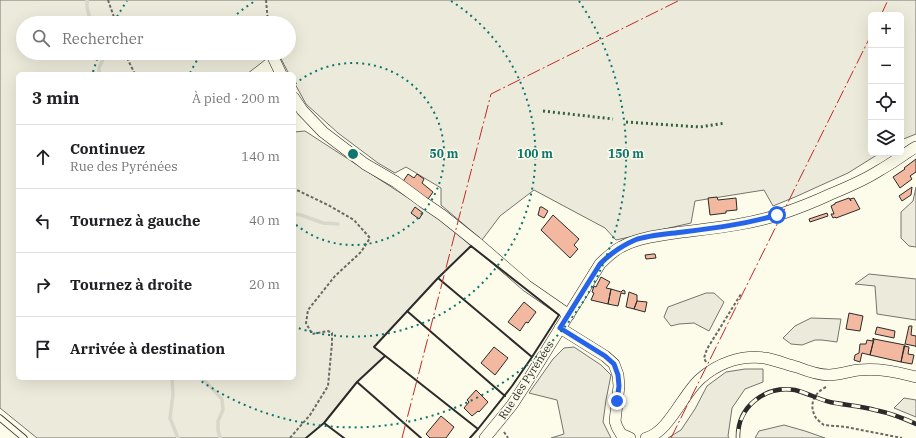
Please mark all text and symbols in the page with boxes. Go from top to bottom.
map controls [868,12,904,156]
button: + [868,12,904,48]
search box [16,16,296,60]
icon: search [30,27,52,49]
text: Rechercher [62,29,143,48]
button: − [868,48,904,84]
button: locate [868,84,904,120]
text: 3 min [32,87,80,109]
text: À pied · 200 m [192,90,280,107]
button: layers [868,120,904,156]
text: Continuez [70,139,145,158]
icon: ahead [32,146,54,168]
text: 50 m [430,146,459,161]
text: 100 m [517,146,553,161]
text: 150 m [608,146,644,161]
centre of rings [346,147,360,161]
text: 140 m [241,148,280,165]
text: Rue des Pyrénées [70,158,178,175]
route start [768,206,786,224]
icon: left [32,210,54,232]
text: Tournez à gauche [70,211,201,230]
text: 40 m [249,212,280,229]
icon: right [32,274,54,296]
text: Tournez à droite [70,275,192,294]
text: 20 m [249,276,280,293]
icon: arrive [32,338,54,360]
street label: Rue des Pyrénées [495,338,557,422]
text: Arrivée à destination [70,339,225,358]
route end [608,392,626,410]

